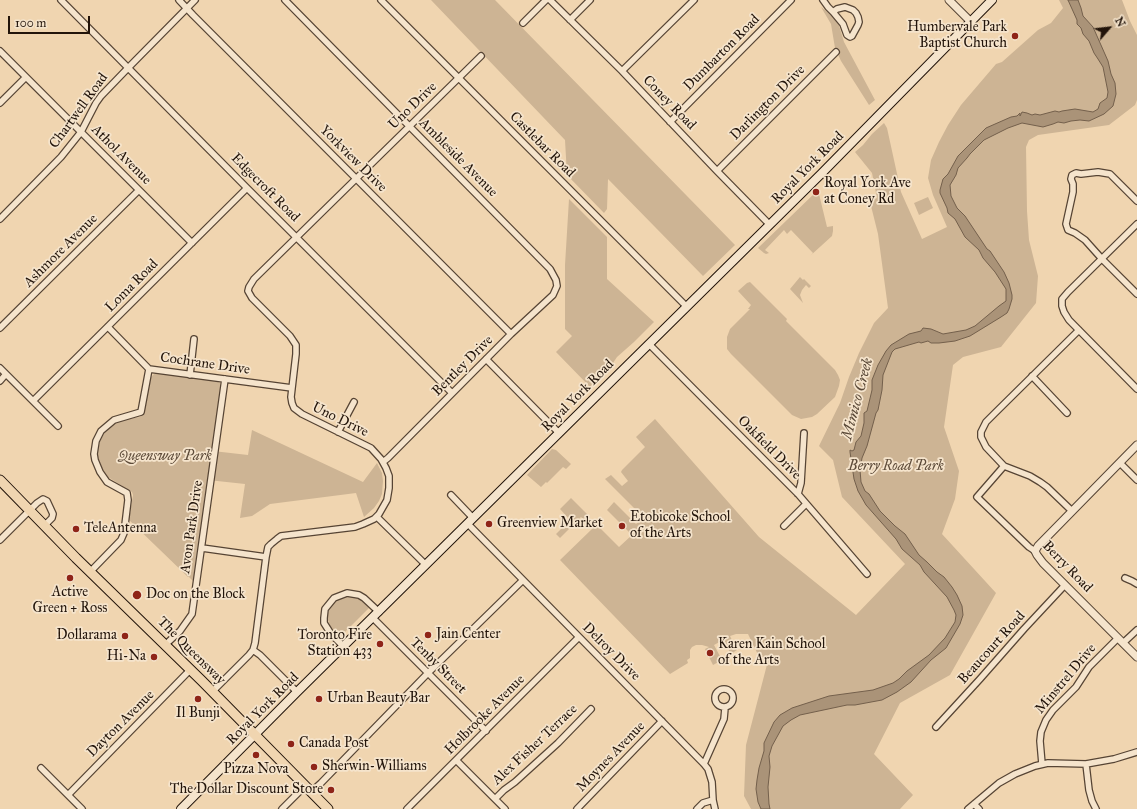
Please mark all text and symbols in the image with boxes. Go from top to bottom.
scale bar [10,8,92,34]
north arrow [1089,8,1129,48]
street label: Dumbarton Road [680,11,764,95]
text: N [1112,15,1128,29]
text: 100 m [15,16,46,30]
place label: Humbervale Park Baptist Church [907,20,1007,52]
marker: Humbervale Park Baptist Church [1010,31,1020,41]
street label: Darlington Drive [727,62,809,144]
street label: Chartwell Road [46,70,112,152]
street label: Coney Road [639,72,699,134]
street label: Uno Drive [385,79,441,133]
street label: Castlebar Road [506,109,578,181]
street label: Ambleside Avenue [415,115,501,201]
street label: Athol Avenue [88,122,154,188]
street label: Yorkview Drive [316,122,390,196]
street label: Royal York Road [768,128,848,208]
street label: Edgecroft Road [227,150,303,226]
place label: Royal York Ave at Coney Rd [824,176,911,208]
marker: Royal York Ave at Coney Rd [811,187,821,197]
street label: Ashmore Avenue [21,211,101,291]
street label: Loma Road [102,256,162,316]
street label: Bentley Drive [429,332,497,400]
street label: Cochrane Drive [159,349,251,379]
street label: Royal York Road [538,356,618,436]
water label: Mimico Creek [838,356,878,442]
street label: Uno Drive [309,399,371,441]
street label: Oakfield Drive [734,413,804,483]
park label: Queensway Park [118,449,212,465]
park label: Berry Road Park [848,459,944,475]
street label: Avon Park Drive [177,479,207,575]
place label: Etobicoke School of the Arts [630,510,731,542]
place label: Greenview Market [497,516,603,532]
marker: Greenview Market [484,519,494,529]
place label: TeleAntenna [84,521,157,537]
marker: Etobicoke School of the Arts [617,521,627,531]
marker: TeleAntenna [71,524,81,534]
street label: Berry Road [1038,538,1096,596]
marker: Active Green + Ross [65,573,75,583]
place label: Active Green + Ross [33,585,107,618]
place label: Doc on the Block [146,587,245,603]
marker: Doc on the Block [131,589,143,601]
street label: Beaucourt Road [955,608,1029,688]
street label: The Queensway [153,613,229,689]
street label: Delroy Drive [579,620,643,684]
place label: Jain Center [436,627,501,643]
place label: Dollarama [57,628,117,644]
place label: Toronto Fire Station 433 [297,628,372,660]
marker: Jain Center [423,630,433,640]
marker: Dollarama [120,631,130,641]
street label: Tenby Street [406,634,470,698]
place label: Karen Kain School of the Arts [718,637,825,670]
marker: Toronto Fire Station 433 [375,639,385,649]
street label: Minstrel Drive [1032,641,1100,717]
marker: Karen Kain School of the Arts [705,648,715,658]
place label: Hi-Na [107,649,146,665]
marker: Hi-Na [149,652,159,662]
street label: Royal York Road [223,669,303,749]
street label: Holbrooke Avenue [441,671,529,759]
street label: Dayton Avenue [84,687,158,761]
place label: Urban Beauty Bar [327,691,430,707]
marker: Il Bunji [193,694,203,704]
marker: Urban Beauty Bar [314,694,324,704]
street label: Alex Fisher Terrace [489,701,581,789]
place label: Il Bunji [176,706,220,722]
street label: Moynes Avenue [573,718,649,796]
place label: Canada Post [299,736,369,752]
marker: Canada Post [286,739,296,749]
marker: Pizza Nova [251,750,261,760]
place label: Sherwin-Williams [322,759,427,775]
place label: Pizza Nova [223,762,289,778]
marker: Sherwin-Williams [309,762,319,772]
place label: The Dollar Discount Store [170,782,323,798]
marker: The Dollar Discount Store [326,785,336,795]

